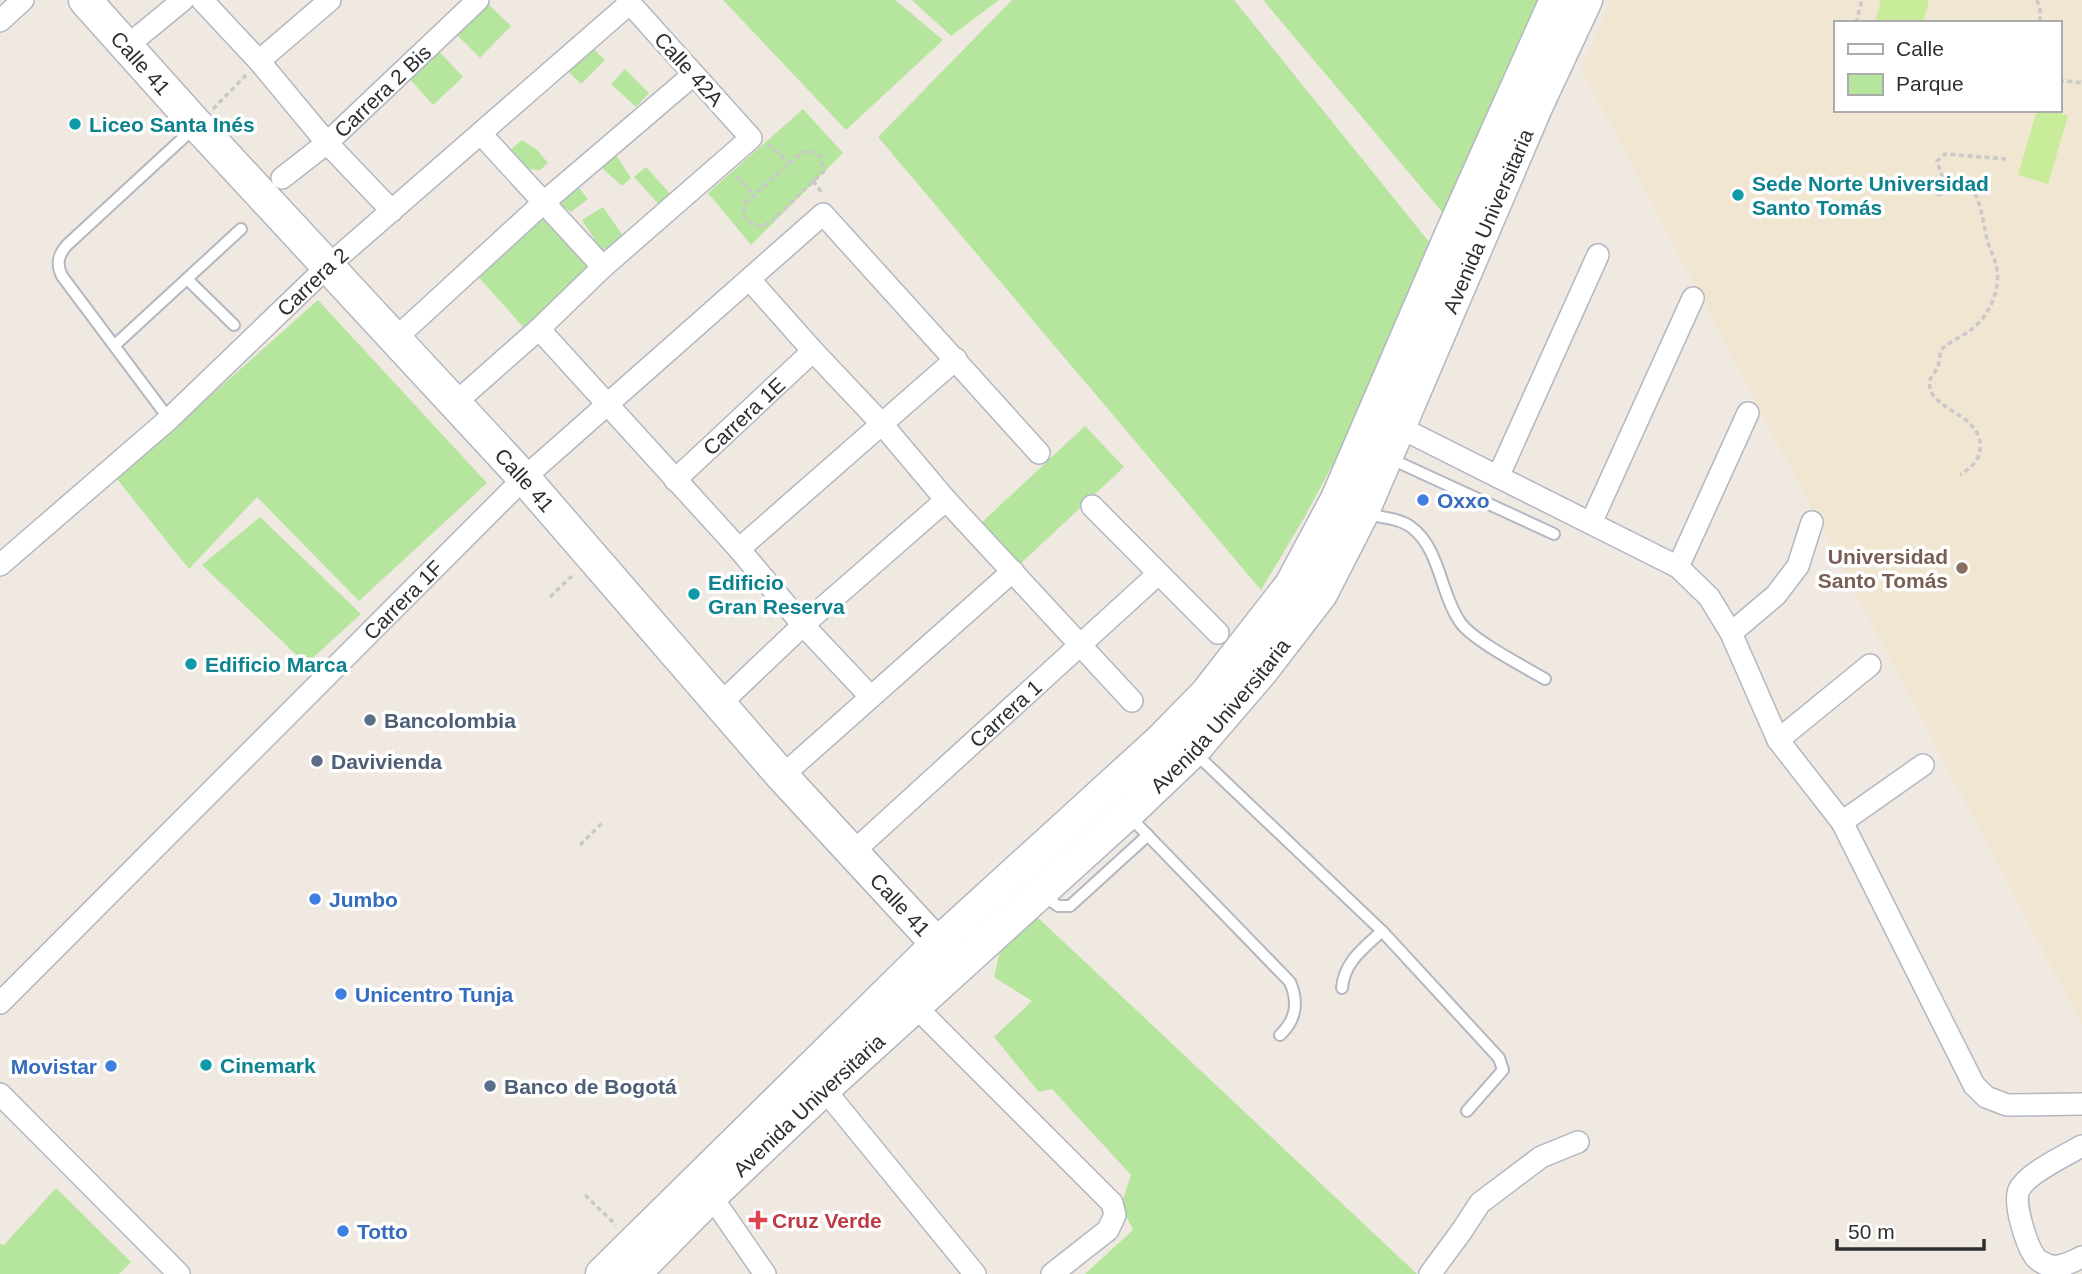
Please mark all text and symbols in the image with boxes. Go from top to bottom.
legend [1834,21,2061,112]
street label: Calle 41 [107,26,175,99]
street label: Calle 42A [650,27,728,111]
text: Calle [1896,37,1944,60]
street label: Carrera 2 Bis [329,40,435,142]
text: Parque [1896,72,1964,95]
place label: Liceo Santa Inés [89,113,255,136]
marker: Liceo Santa Inés [67,116,83,132]
street label: Avenida Universitaria [1438,125,1537,317]
place label: Sede Norte Universidad Santo Tomás [1752,172,1989,219]
marker: Sede Norte Universidad Santo Tomás [1730,187,1746,203]
street label: Carrera 2 [272,243,352,320]
street label: Carrera 1E [698,372,789,459]
street label: Calle 41 [491,443,559,516]
place label: Oxxo [1437,489,1490,512]
marker: Oxxo [1415,492,1431,508]
place label: Universidad Santo Tomás [1818,545,1948,592]
street label: Carrera 1F [359,555,447,644]
marker: Universidad Santo Tomás [1954,560,1970,576]
place label: Edificio Gran Reserva [708,571,845,618]
marker: Edificio Gran Reserva [686,586,702,602]
street label: Avenida Universitaria [1145,634,1294,797]
place label: Edificio Marca [205,653,348,676]
marker: Edificio Marca [183,656,199,672]
street label: Carrera 1 [965,675,1046,752]
place label: Bancolombia [384,709,516,732]
marker: Bancolombia [362,712,378,728]
place label: Davivienda [331,750,442,773]
marker: Davivienda [309,753,325,769]
street label: Calle 41 [866,868,935,941]
place label: Jumbo [329,888,398,911]
marker: Jumbo [307,891,323,907]
place label: Unicentro Tunja [355,983,514,1006]
marker: Unicentro Tunja [333,986,349,1002]
street label: Avenida Universitaria [728,1029,889,1181]
place label: Cinemark [220,1054,316,1077]
place label: Movistar [11,1055,97,1078]
marker: Cinemark [198,1057,214,1073]
marker: Movistar [103,1058,119,1074]
place label: Banco de Bogotá [504,1075,677,1098]
marker: Banco de Bogotá [482,1078,498,1094]
scale bar [1837,1208,1984,1252]
place label: Cruz Verde [772,1209,882,1232]
marker: Cruz Verde [750,1212,766,1228]
place label: Totto [357,1220,408,1243]
text: 50 m [1848,1220,1895,1243]
marker: Totto [335,1223,351,1239]

